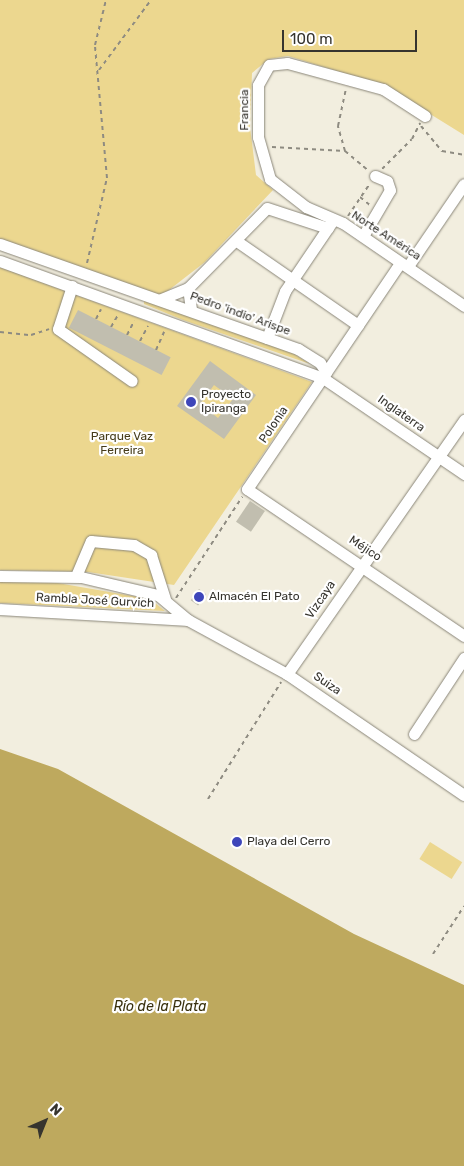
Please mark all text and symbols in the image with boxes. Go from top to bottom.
scale bar [284,20,419,52]
text: 100 m [290,30,332,48]
street label: Francia [238,89,252,131]
street label: Norte América [348,208,424,264]
street label: Pedro 'indio' Arispe [188,289,292,339]
place label: Proyecto Ipiranga [201,388,251,416]
street label: Inglaterra [375,393,427,435]
marker: Proyecto Ipiranga [185,396,197,408]
street label: Polonia [257,404,291,446]
park label: Parque Vaz Ferreira [91,430,153,458]
street label: Méjico [346,533,384,565]
street label: Vizcaya [303,578,339,622]
place label: Almacén El Pato [209,590,300,604]
street label: Rambla José Gurvich [35,591,155,611]
marker: Almacén El Pato [193,591,205,603]
street label: Suiza [310,670,344,698]
place label: Playa del Cerro [247,835,330,849]
marker: Playa del Cerro [231,836,243,848]
water label: Río de la Plata [113,999,207,1015]
north arrow [20,1096,70,1146]
text: N [46,1100,65,1119]

